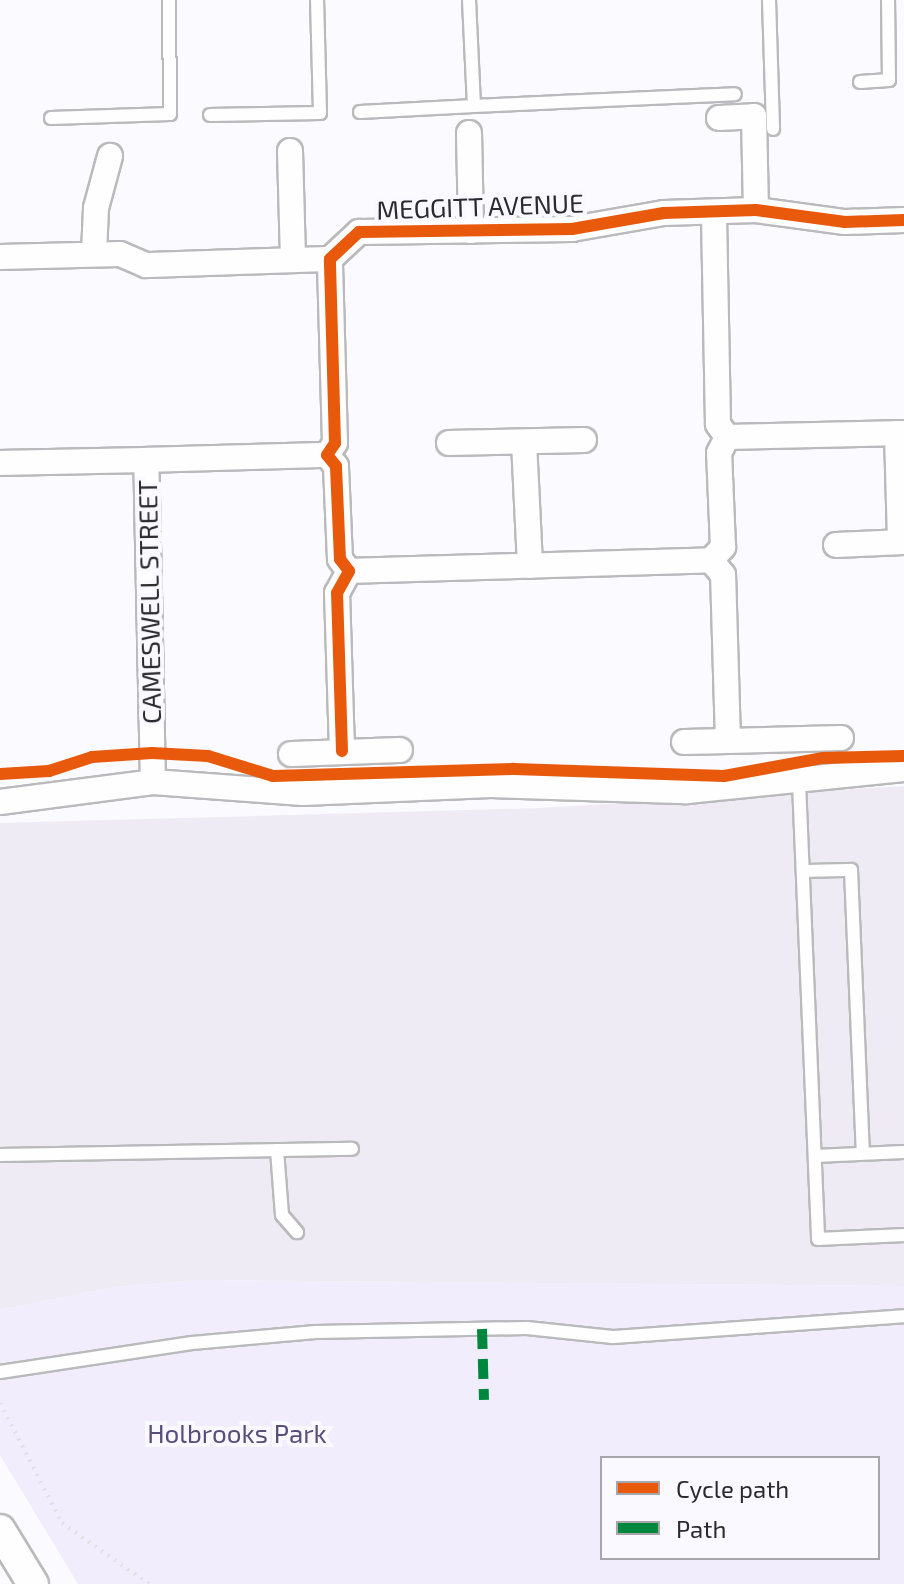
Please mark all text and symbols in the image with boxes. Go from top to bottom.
street label: MEGGITT AVENUE [375,187,585,225]
street label: CAMESWELL STREET [131,479,167,725]
park label: Holbrooks Park [147,1417,327,1449]
legend [600,1456,880,1560]
text: Cycle path [676,1474,789,1503]
text: Path [676,1514,726,1543]

